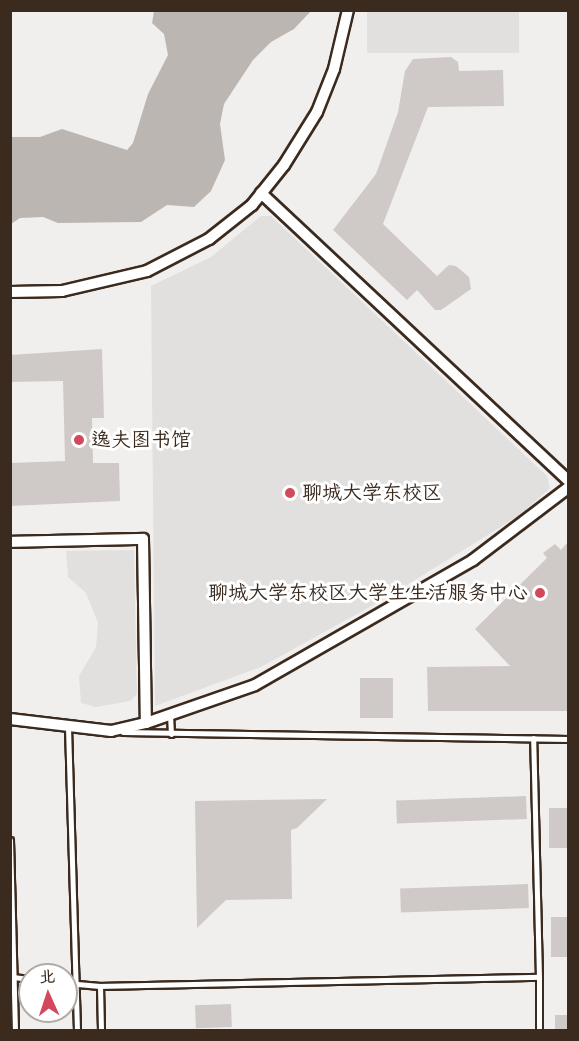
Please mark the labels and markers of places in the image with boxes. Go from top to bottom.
place label: 逸夫图书馆 [91,428,191,452]
marker: 逸夫图书馆 [72,433,86,447]
place label: 聊城大学东校区 [302,481,442,505]
marker: 聊城大学东校区 [283,486,297,500]
place label: 聊城大学东校区大学生生活服务中心 [208,581,528,605]
marker: 聊城大学东校区大学生生活服务中心 [533,586,547,600]

